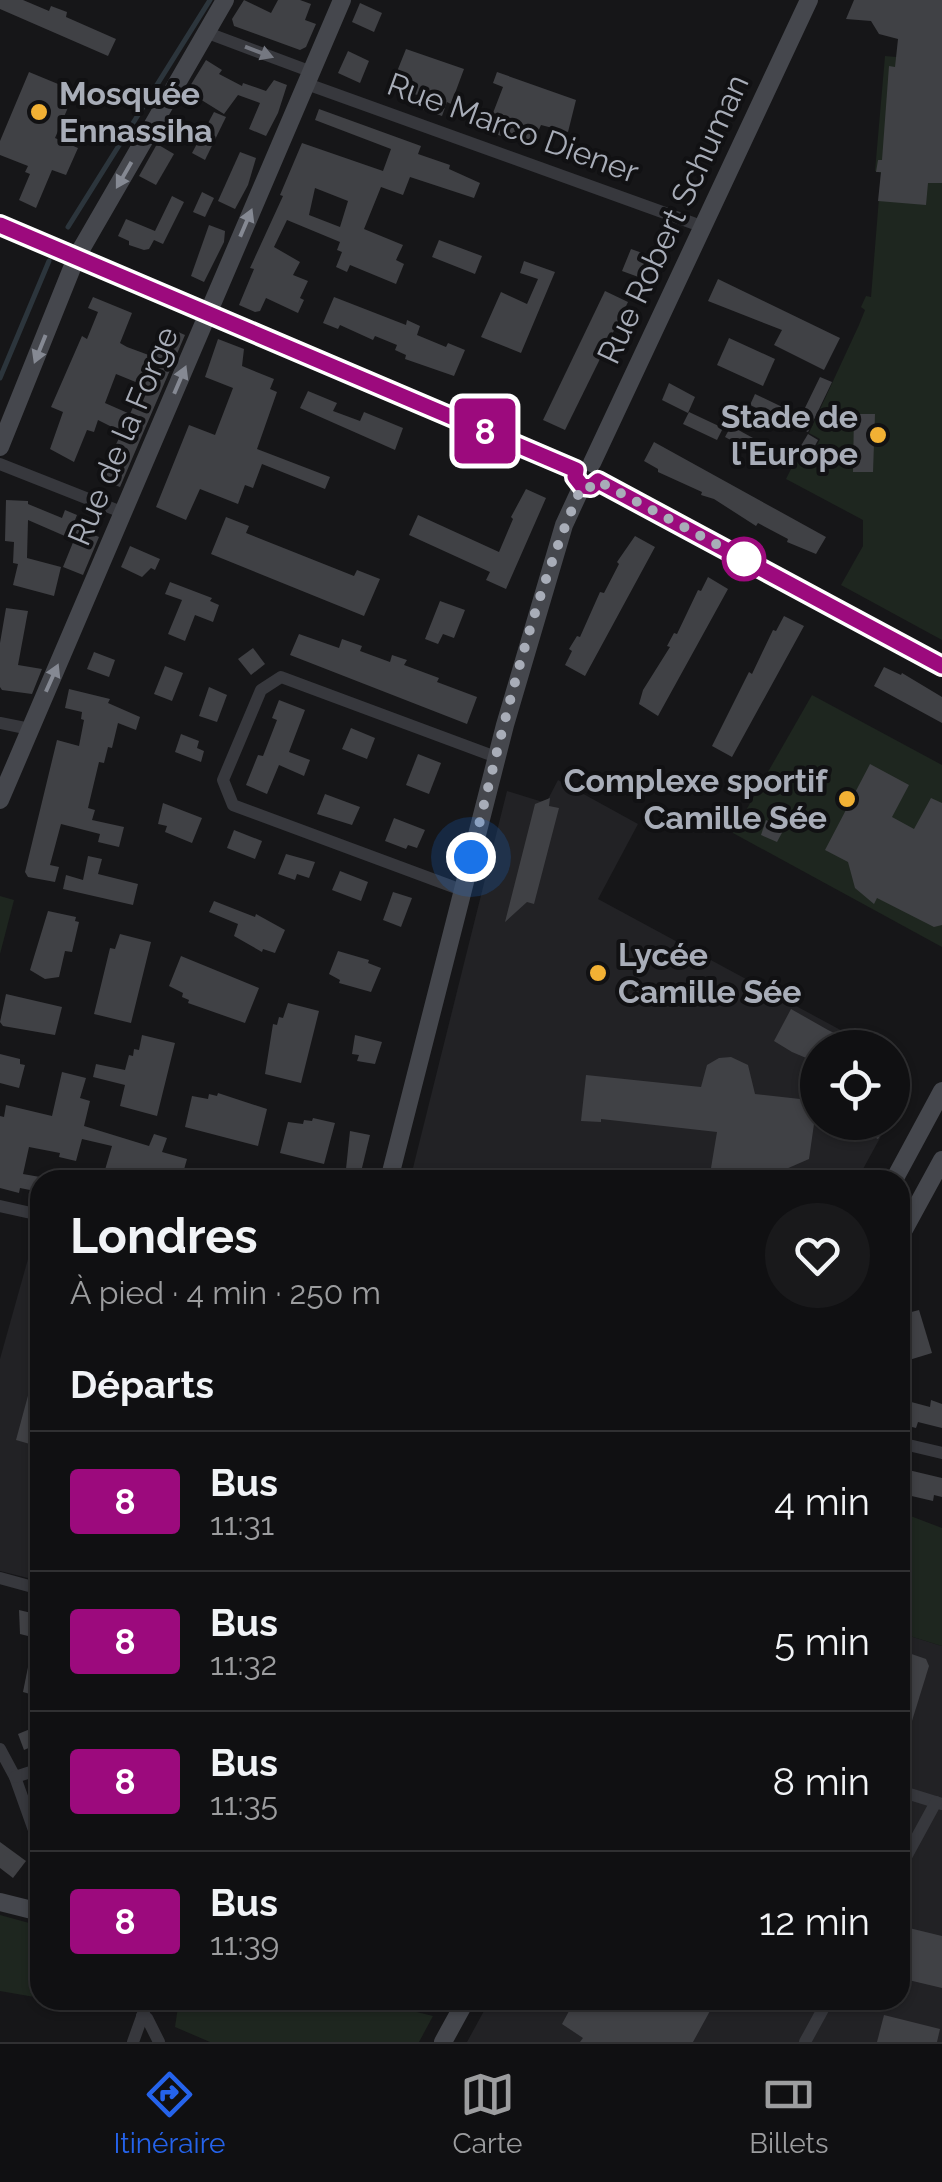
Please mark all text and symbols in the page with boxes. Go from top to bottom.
one-way arrow [244,45,274,60]
street label: Rue Marco Diener [383,65,644,190]
street label: Rue Robert Schuman [589,68,756,369]
place label: Mosquée Ennassiha [59,75,213,149]
marker: Mosquée Ennassiha [28,101,50,123]
one-way arrow [115,161,132,190]
one-way arrow [238,208,254,238]
street label: Rue de la Forge [60,321,185,551]
one-way arrow [31,334,47,364]
one-way arrow [172,365,188,394]
line badge: 8 [452,398,518,464]
place label: Stade de l'Europe [721,398,858,472]
text: 8 [474,411,496,452]
marker: Stade de l'Europe [867,424,889,446]
unlabelled marker [723,538,765,580]
one-way arrow [44,663,60,693]
place label: Complexe sportif Camille Sée [564,762,828,836]
marker: Complexe sportif Camille Sée [836,788,858,810]
your location [446,832,496,882]
place label: Lycée Camille Sée [618,936,801,1010]
marker: Lycée Camille Sée [587,962,609,984]
map controls [800,1030,910,1140]
button: locate [800,1030,910,1140]
button: heart [765,1203,870,1308]
text: Londres [70,1208,258,1264]
text: À pied · 4 min · 250 m [70,1274,381,1311]
text: Départs [70,1362,214,1407]
text: Bus [210,1460,278,1505]
text: 4 min [774,1479,870,1524]
text: 8 [114,1481,136,1522]
text: 11:31 [210,1505,274,1542]
text: Bus [210,1600,278,1645]
text: 5 min [774,1619,870,1664]
text: 8 [114,1621,136,1662]
text: 11:32 [210,1645,277,1682]
text: Bus [210,1740,278,1785]
text: 8 min [772,1759,870,1804]
text: 8 [114,1761,136,1802]
text: 11:35 [210,1785,278,1822]
text: Bus [210,1880,278,1925]
text: 12 min [759,1899,870,1944]
text: 8 [114,1901,136,1942]
text: 11:39 [210,1925,279,1962]
tab: Itinéraire [113,2067,225,2160]
tab: Carte [452,2067,522,2160]
tab: Billets [749,2067,829,2160]

